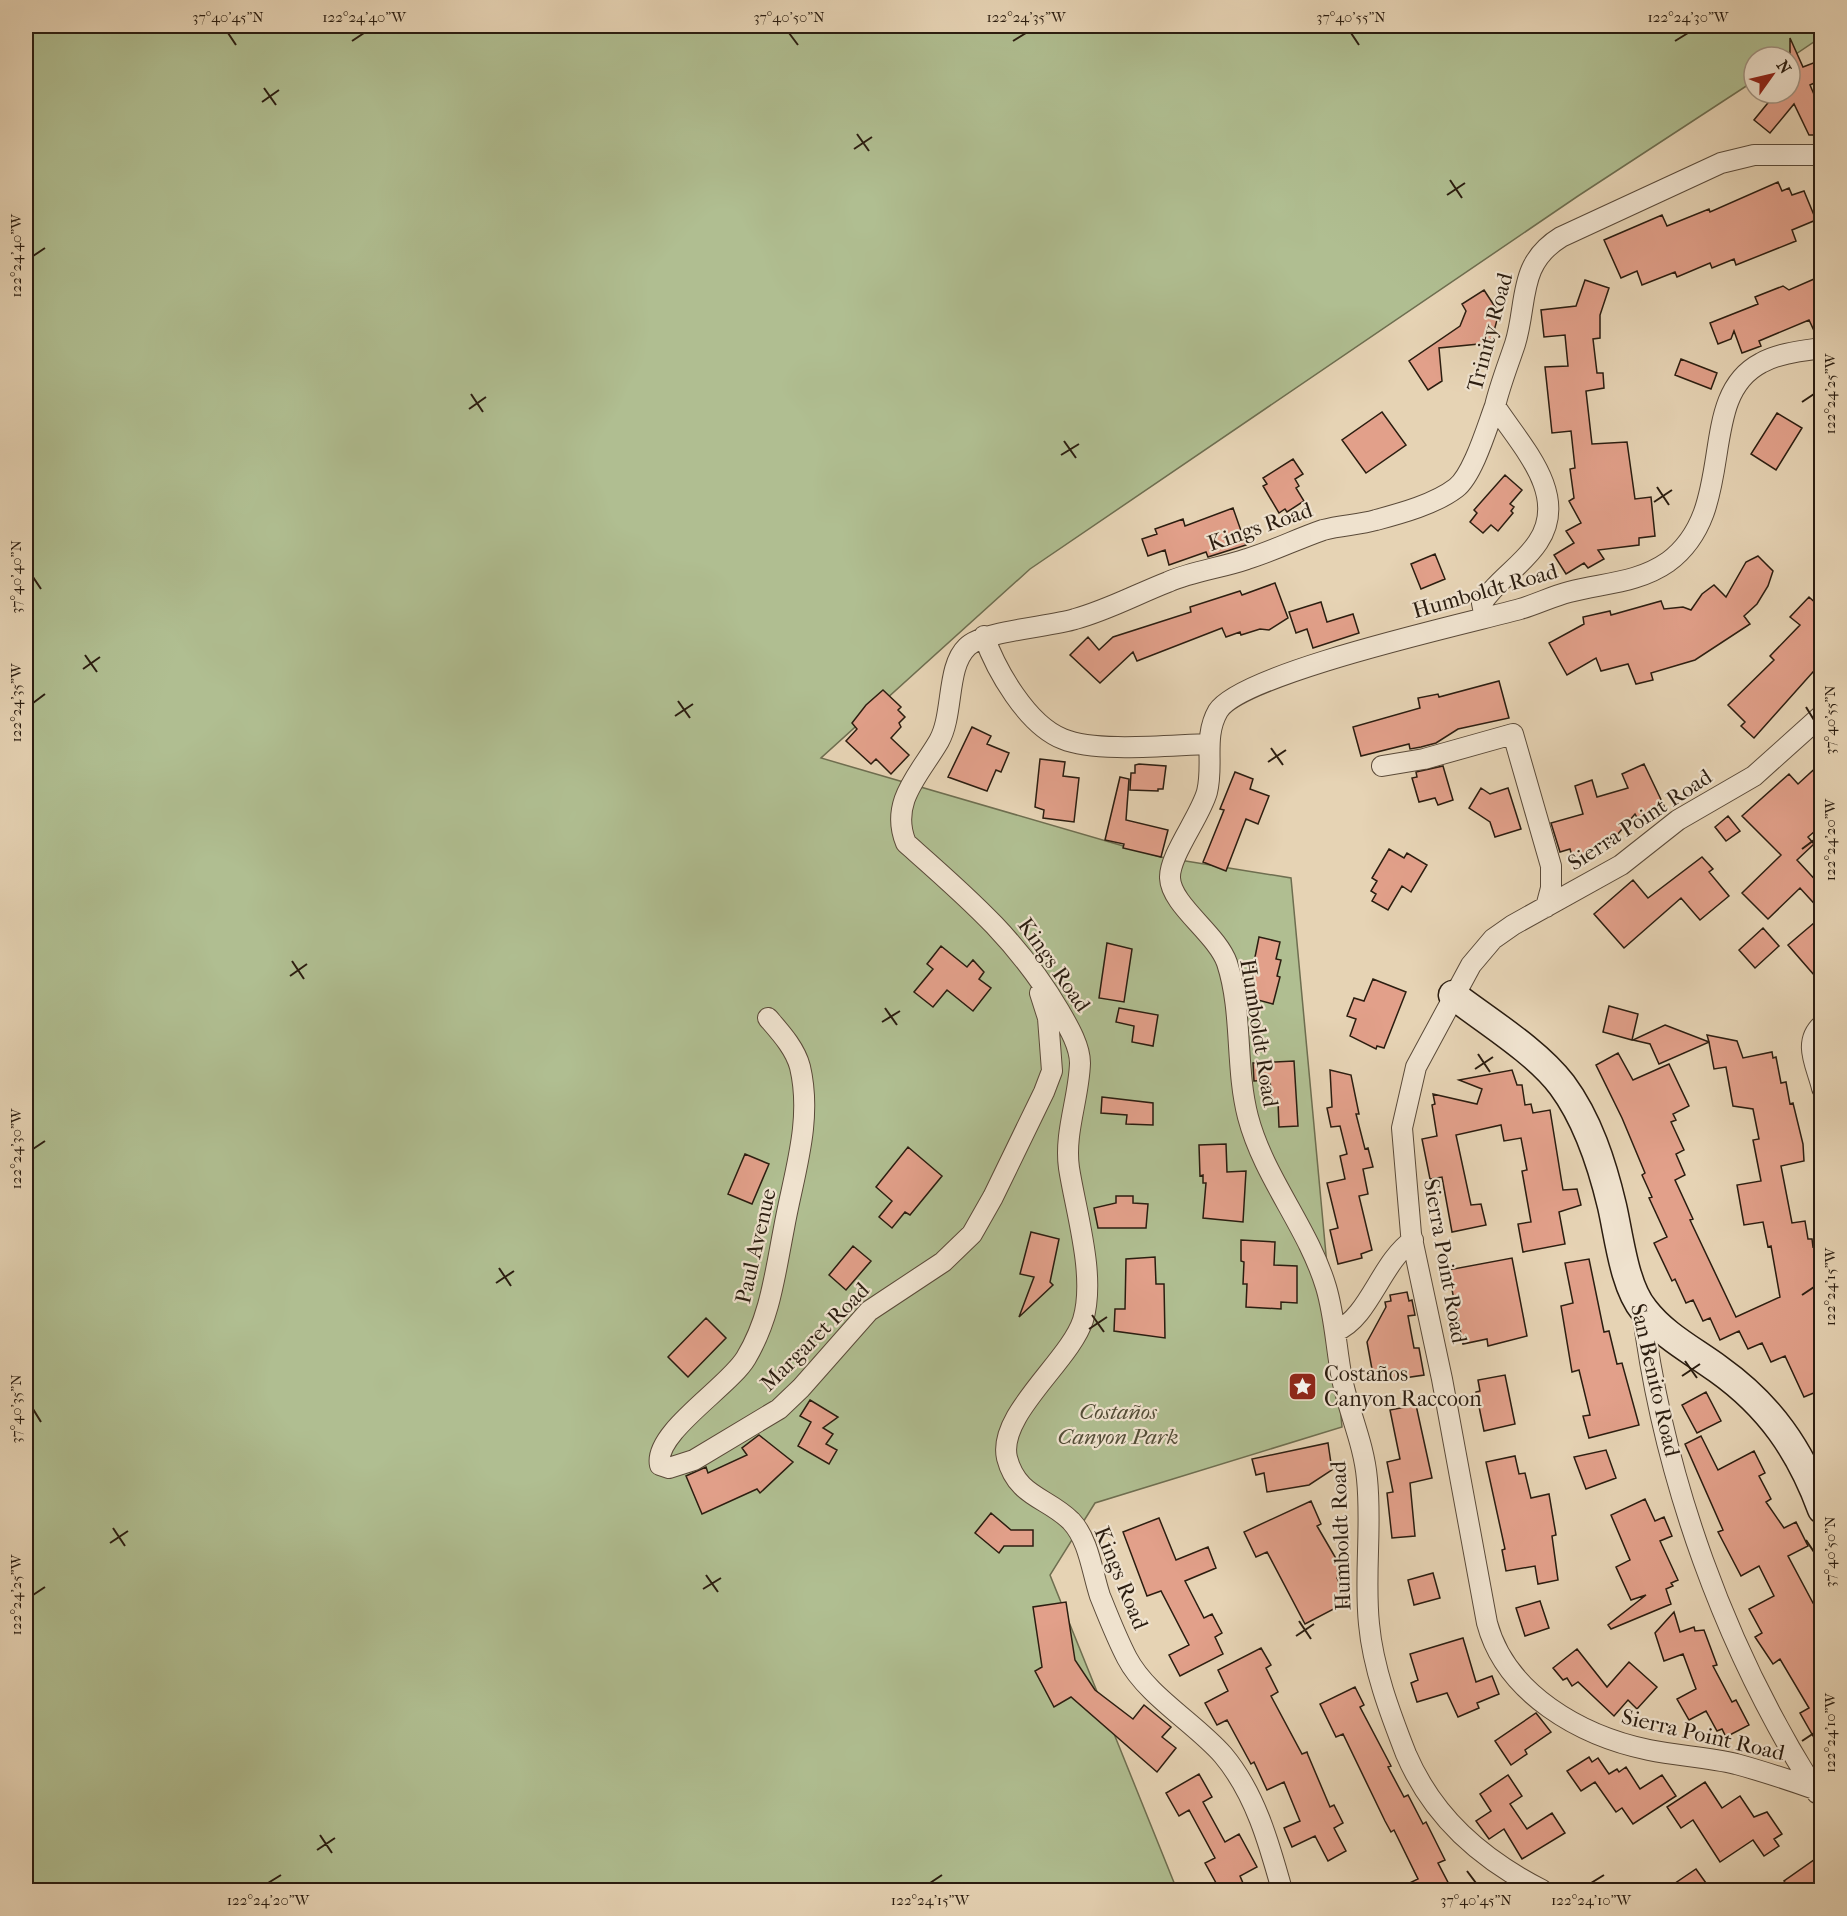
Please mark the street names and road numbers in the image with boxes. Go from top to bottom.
street label: Trinity Road [1462,269,1519,394]
street label: Kings Road [1204,497,1317,557]
street label: Humboldt Road [1409,558,1562,624]
street label: Sierra Point Road [1563,763,1718,876]
street label: Kings Road [1012,913,1096,1018]
street label: Humboldt Road [1234,957,1284,1110]
street label: Sierra Point Road [1418,1177,1472,1346]
street label: Paul Avenue [730,1186,782,1306]
street label: Margaret Road [755,1276,876,1397]
street label: San Benito Road [1625,1301,1685,1460]
street label: Humboldt Road [1325,1460,1357,1611]
street label: Kings Road [1089,1523,1154,1634]
street label: Sierra Point Road [1619,1704,1788,1767]

